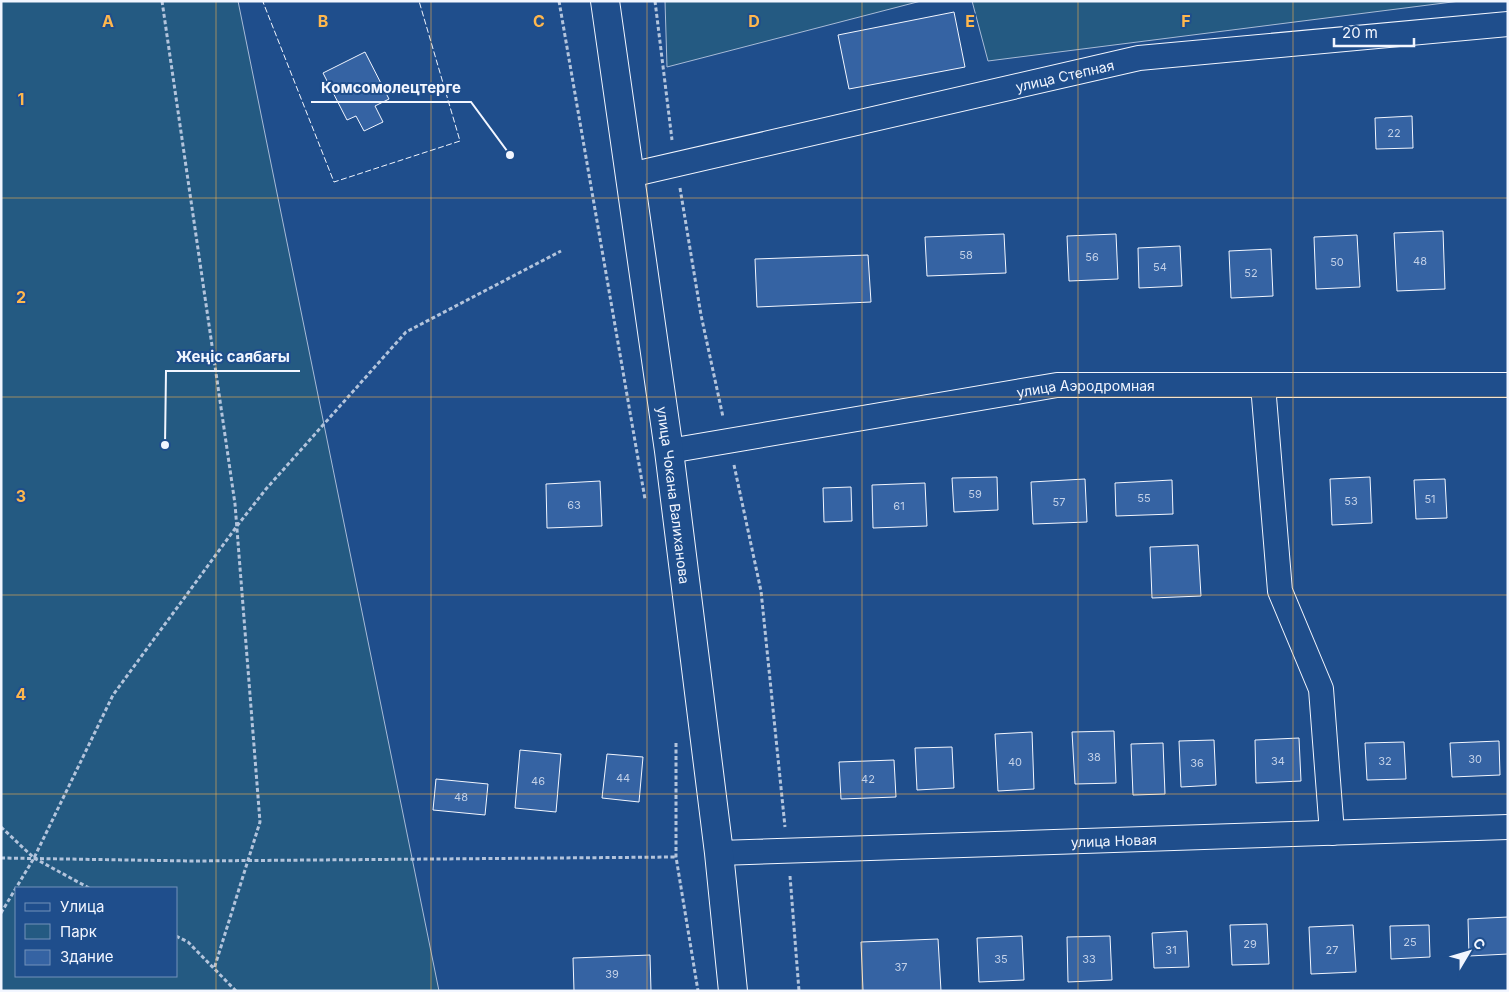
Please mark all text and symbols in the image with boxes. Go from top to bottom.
text: A [102,11,114,31]
text: B [318,11,328,31]
text: C [533,11,545,31]
text: D [748,11,760,31]
text: E [965,11,975,31]
text: F [1181,11,1191,31]
scale bar [1334,15,1414,47]
text: 20 m [1342,23,1378,42]
street label: улица Степная [1014,56,1116,95]
callout: Комсомолецтерге [311,72,471,102]
text: Комсомолецтерге [321,78,461,97]
text: 1 [18,89,24,109]
house number: 22 [1387,126,1401,140]
house number: 58 [959,248,973,262]
house number: 56 [1085,250,1099,264]
house number: 48 [1413,254,1427,268]
house number: 50 [1330,255,1344,269]
house number: 54 [1153,260,1167,274]
house number: 52 [1244,266,1258,280]
text: 2 [16,287,26,307]
callout: Жеңіс саябағы [166,341,300,371]
text: Жеңіс саябағы [176,347,290,366]
street label: улица Аэродромная [1015,377,1155,400]
street label: улица Чокана Валиханова [654,405,694,585]
text: 3 [16,486,26,506]
house number: 59 [968,487,982,501]
house number: 55 [1137,491,1151,505]
house number: 51 [1424,492,1436,506]
house number: 53 [1344,494,1358,508]
house number: 57 [1053,495,1065,509]
house number: 63 [567,498,581,512]
house number: 61 [893,499,905,513]
text: 4 [16,684,27,704]
house number: 38 [1087,750,1101,764]
house number: 30 [1468,752,1482,766]
house number: 34 [1271,754,1285,768]
house number: 32 [1378,754,1392,768]
house number: 40 [1008,755,1022,769]
house number: 36 [1190,756,1204,770]
house number: 44 [616,771,630,785]
house number: 42 [861,772,875,786]
house number: 46 [531,774,545,788]
house number: 48 [454,790,468,804]
street label: улица Новая [1070,830,1157,850]
legend [15,887,178,977]
text: Улица [60,897,104,916]
text: Парк [60,922,97,941]
north arrow [1444,927,1494,977]
text: С [1470,934,1490,953]
house number: 25 [1403,935,1417,949]
house number: 29 [1243,937,1257,951]
house number: 31 [1165,943,1177,957]
house number: 27 [1326,943,1338,957]
text: Здание [60,947,114,966]
house number: 35 [994,952,1008,966]
house number: 33 [1082,952,1096,966]
house number: 37 [894,960,908,974]
house number: 39 [605,967,619,981]

